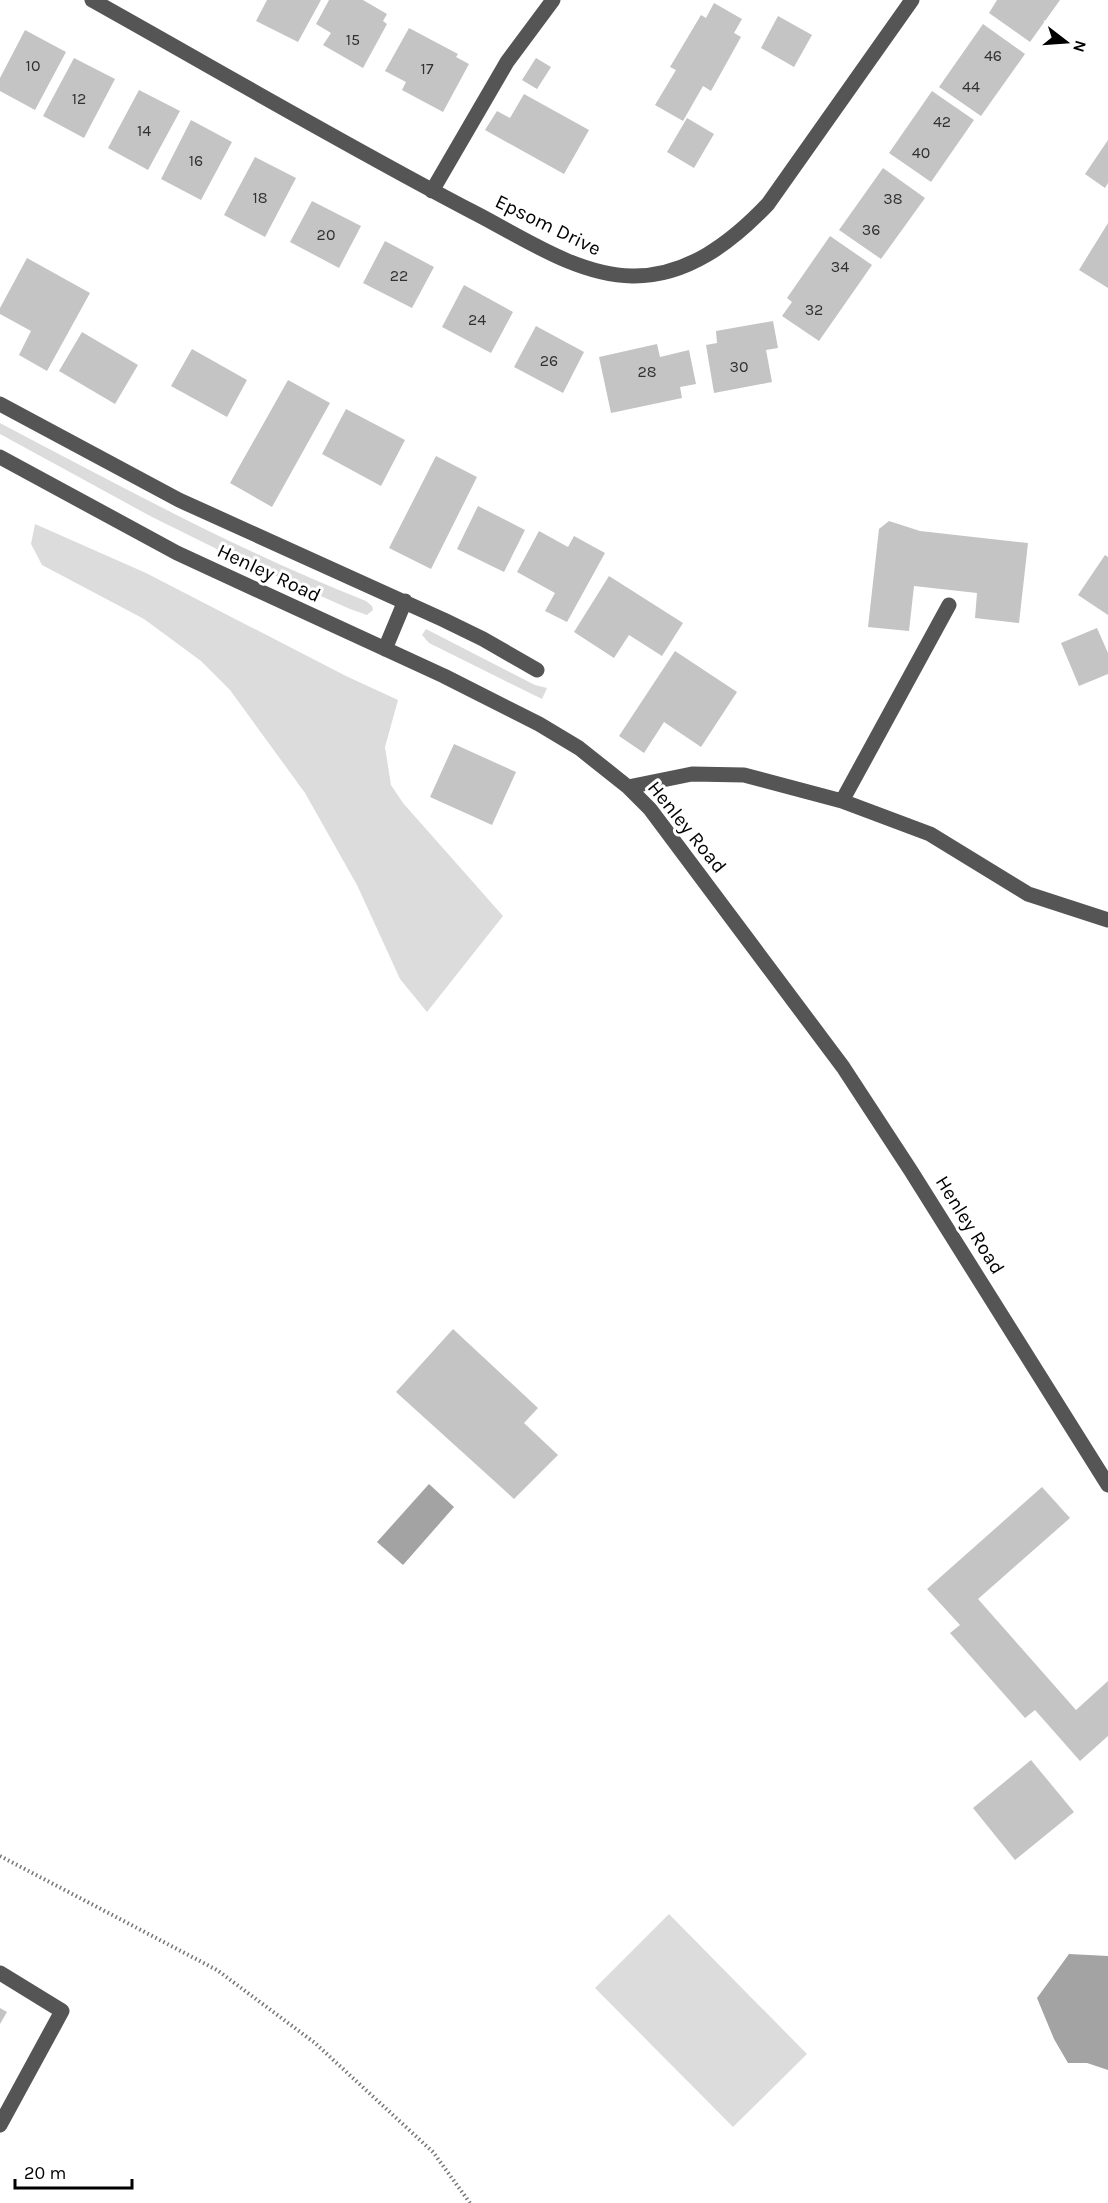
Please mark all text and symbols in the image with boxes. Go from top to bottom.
north arrow [1036,12,1096,72]
house number: 15 [346,30,360,49]
text: N [1069,38,1091,55]
house number: 46 [984,46,1002,65]
house number: 10 [26,56,40,75]
house number: 17 [421,59,434,78]
house number: 44 [962,77,980,96]
house number: 12 [72,89,86,108]
house number: 42 [933,112,951,131]
house number: 14 [137,121,151,140]
house number: 40 [912,143,930,162]
house number: 16 [189,151,203,170]
house number: 18 [252,188,268,207]
house number: 38 [883,189,903,208]
street label: Epsom Drive [491,190,605,260]
house number: 36 [862,220,880,239]
house number: 20 [317,225,335,244]
house number: 34 [831,257,849,276]
house number: 22 [390,266,408,285]
house number: 32 [805,300,823,319]
house number: 24 [468,310,486,329]
house number: 26 [540,351,558,370]
house number: 30 [730,357,748,376]
house number: 28 [637,362,657,381]
street label: Henley Road [214,539,324,607]
street label: Henley Road [643,776,731,878]
street label: Henley Road [931,1172,1009,1278]
scale bar [15,2152,132,2190]
text: 20 m [24,2162,66,2184]

